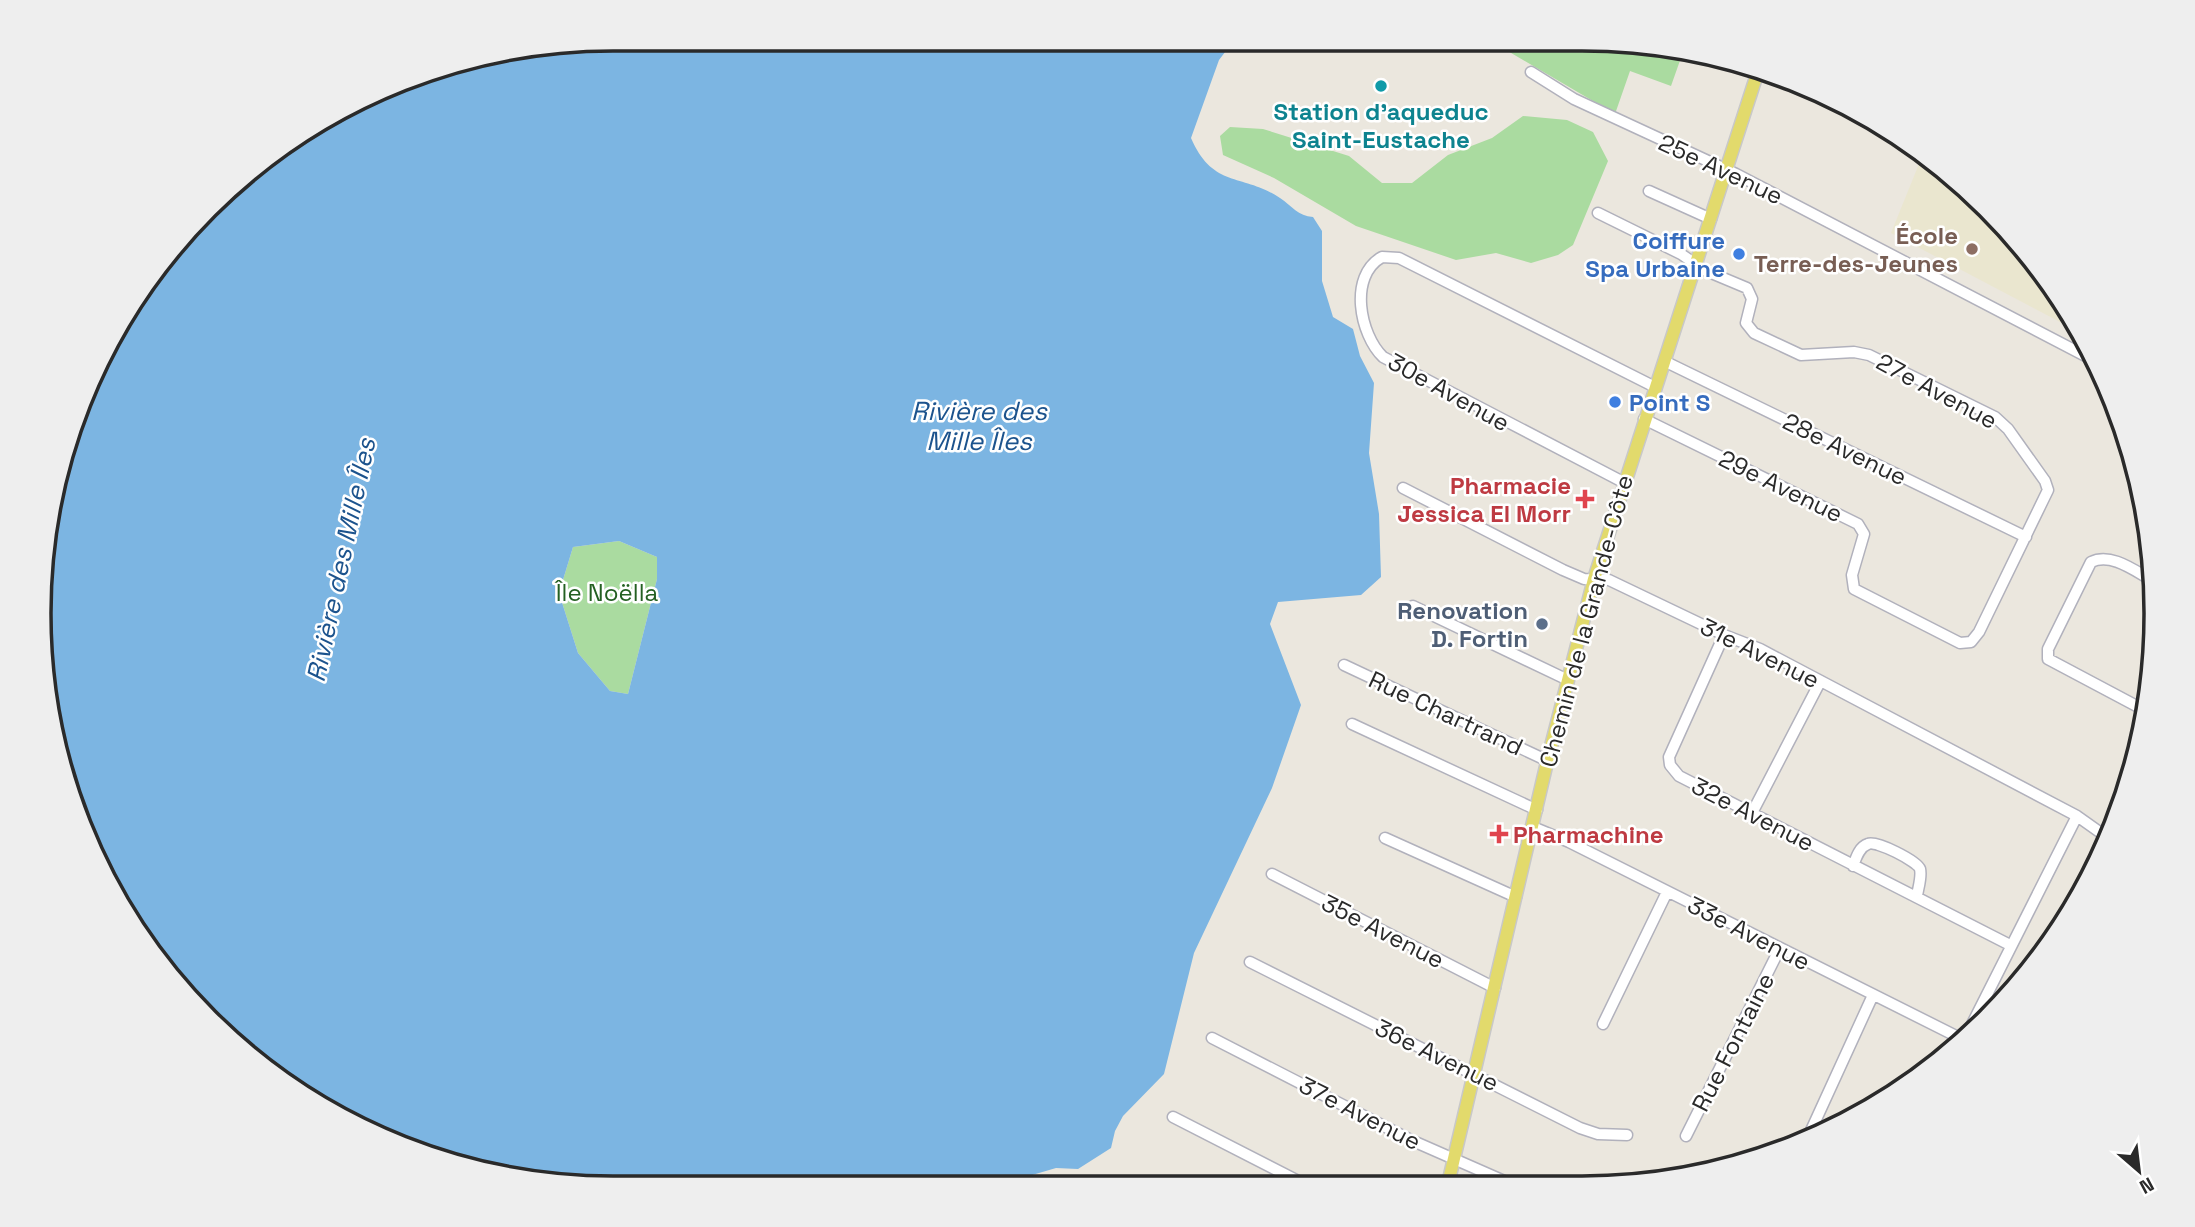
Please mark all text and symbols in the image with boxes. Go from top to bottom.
marker: Station d'aqueduc Saint-Eustache [1373,78,1389,94]
place label: Station d'aqueduc Saint-Eustache [1274,96,1488,155]
street label: 25e Avenue [1654,127,1788,211]
place label: École Terre-des-Jeunes [1754,220,1958,279]
place label: Coiffure Spa Urbaine [1585,225,1725,284]
marker: École Terre-des-Jeunes [1964,241,1980,257]
marker: Coiffure Spa Urbaine [1731,246,1747,262]
street label: 30e Avenue [1383,346,1515,438]
street label: 27e Avenue [1871,346,2003,436]
place label: Point S [1629,387,1710,418]
water label: Rivière des Mille Îles [911,394,1048,458]
marker: Point S [1607,394,1623,410]
street label: 28e Avenue [1778,406,1912,492]
water label: Rivière des Mille Îles [299,434,384,685]
street label: 29e Avenue [1714,443,1848,529]
place label: Pharmacie Jessica El Morr [1397,470,1571,529]
street label: Chemin de la Grande-Côte [1532,471,1640,771]
marker: Pharmacie Jessica El Morr [1577,491,1593,507]
park label: Île Noëlla [554,577,659,608]
place label: Renovation D. Fortin [1397,595,1528,654]
street label: 31e Avenue [1695,611,1825,695]
marker: Renovation D. Fortin [1534,616,1550,632]
street label: Rue Chartrand [1364,664,1528,762]
street label: 32e Avenue [1686,770,1820,858]
place label: Pharmachine [1513,819,1664,850]
marker: Pharmachine [1491,826,1507,842]
street label: 35e Avenue [1316,887,1450,975]
street label: 33e Avenue [1682,889,1816,977]
street label: Rue Fontaine [1685,967,1781,1117]
street label: 36e Avenue [1370,1012,1504,1098]
street label: 37e Avenue [1294,1069,1426,1157]
north arrow [2104,1136,2174,1206]
text: N [2135,1172,2158,1200]

